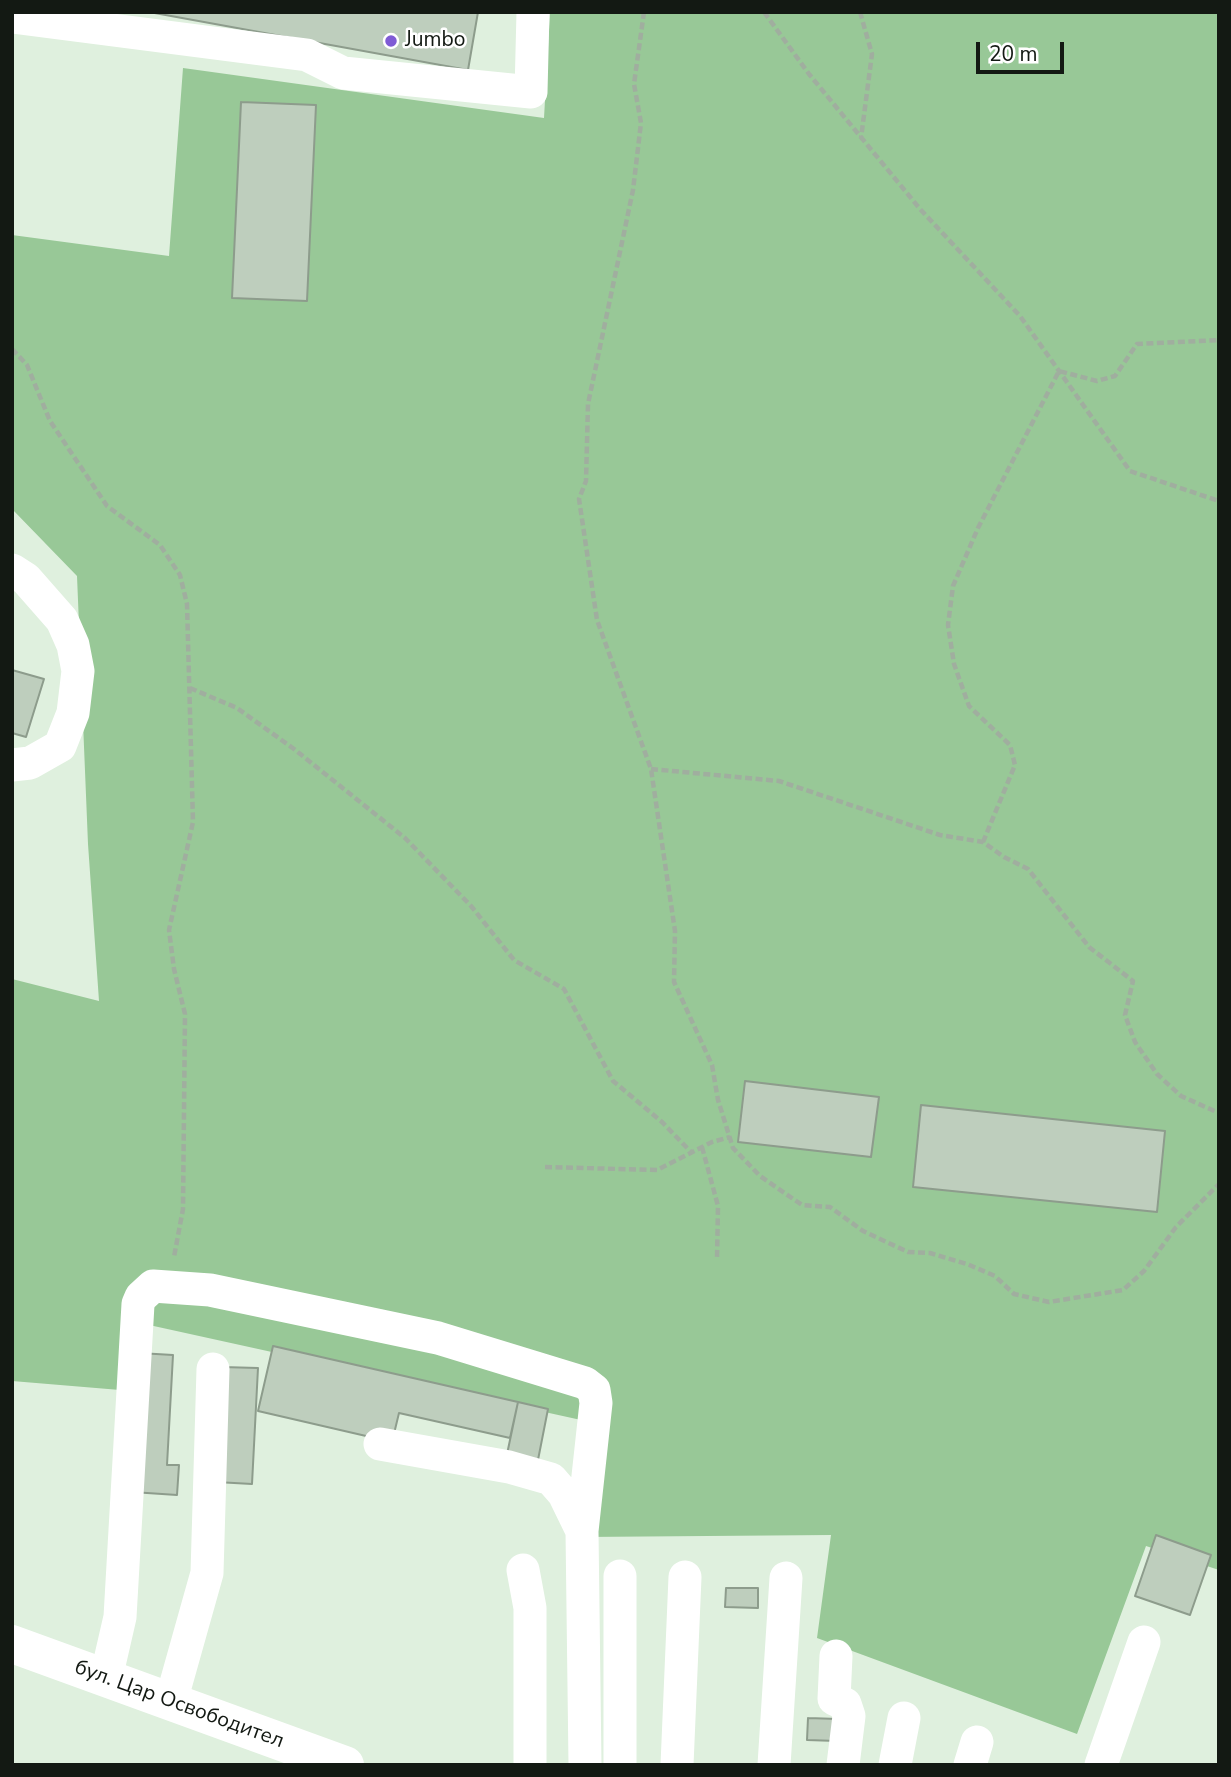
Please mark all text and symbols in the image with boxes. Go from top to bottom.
place label: Jumbo [405,28,465,54]
scale bar [979,28,1066,72]
marker: Jumbo [383,33,399,49]
text: 20 m [989,40,1038,68]
street label: бул. Цар Освободител [71,1655,287,1755]

